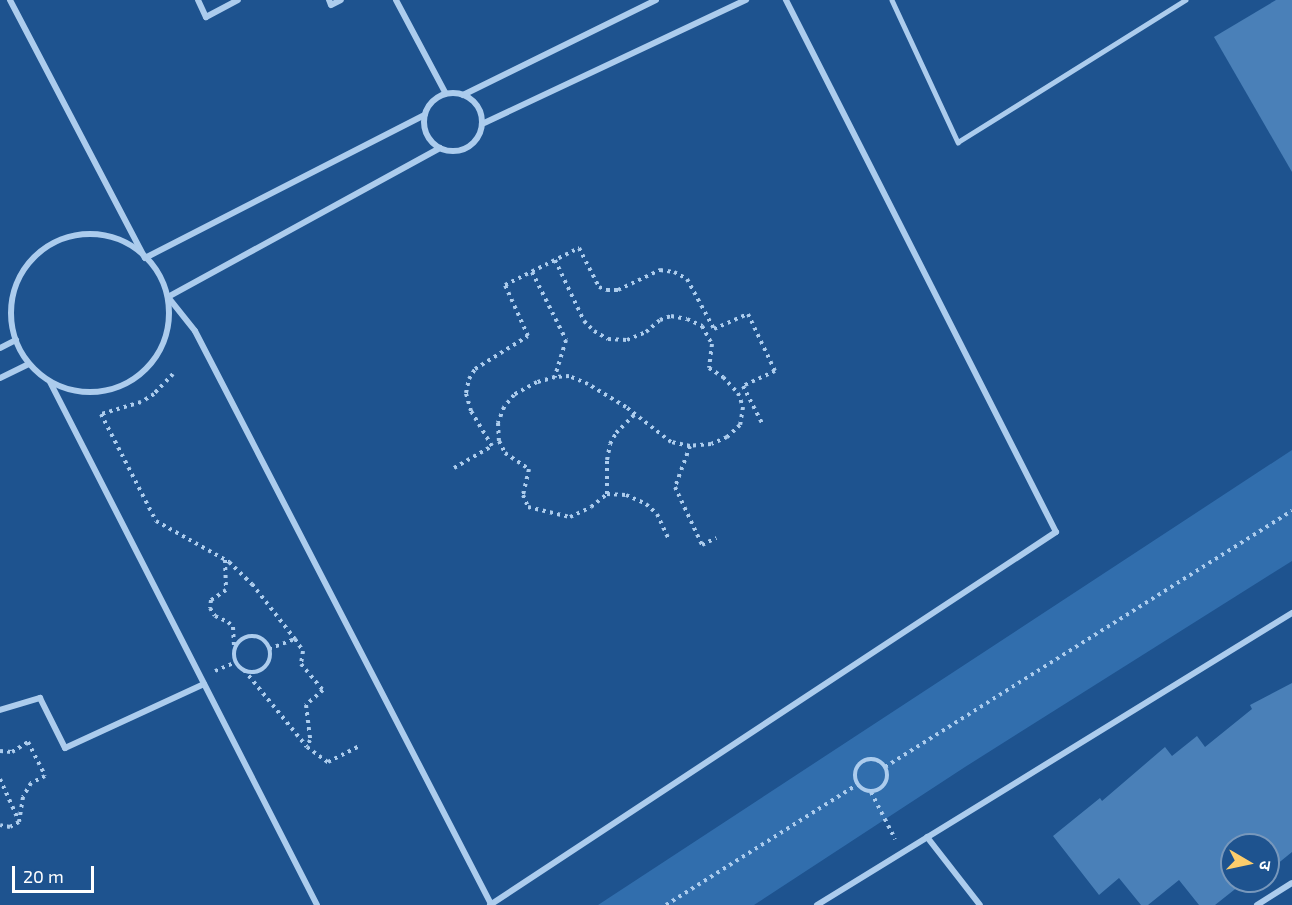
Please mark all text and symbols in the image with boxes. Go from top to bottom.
north arrow [1220,833,1280,893]
scale bar [15,854,98,892]
text: उ [1256,859,1276,872]
text: 20 m [23,865,64,887]

